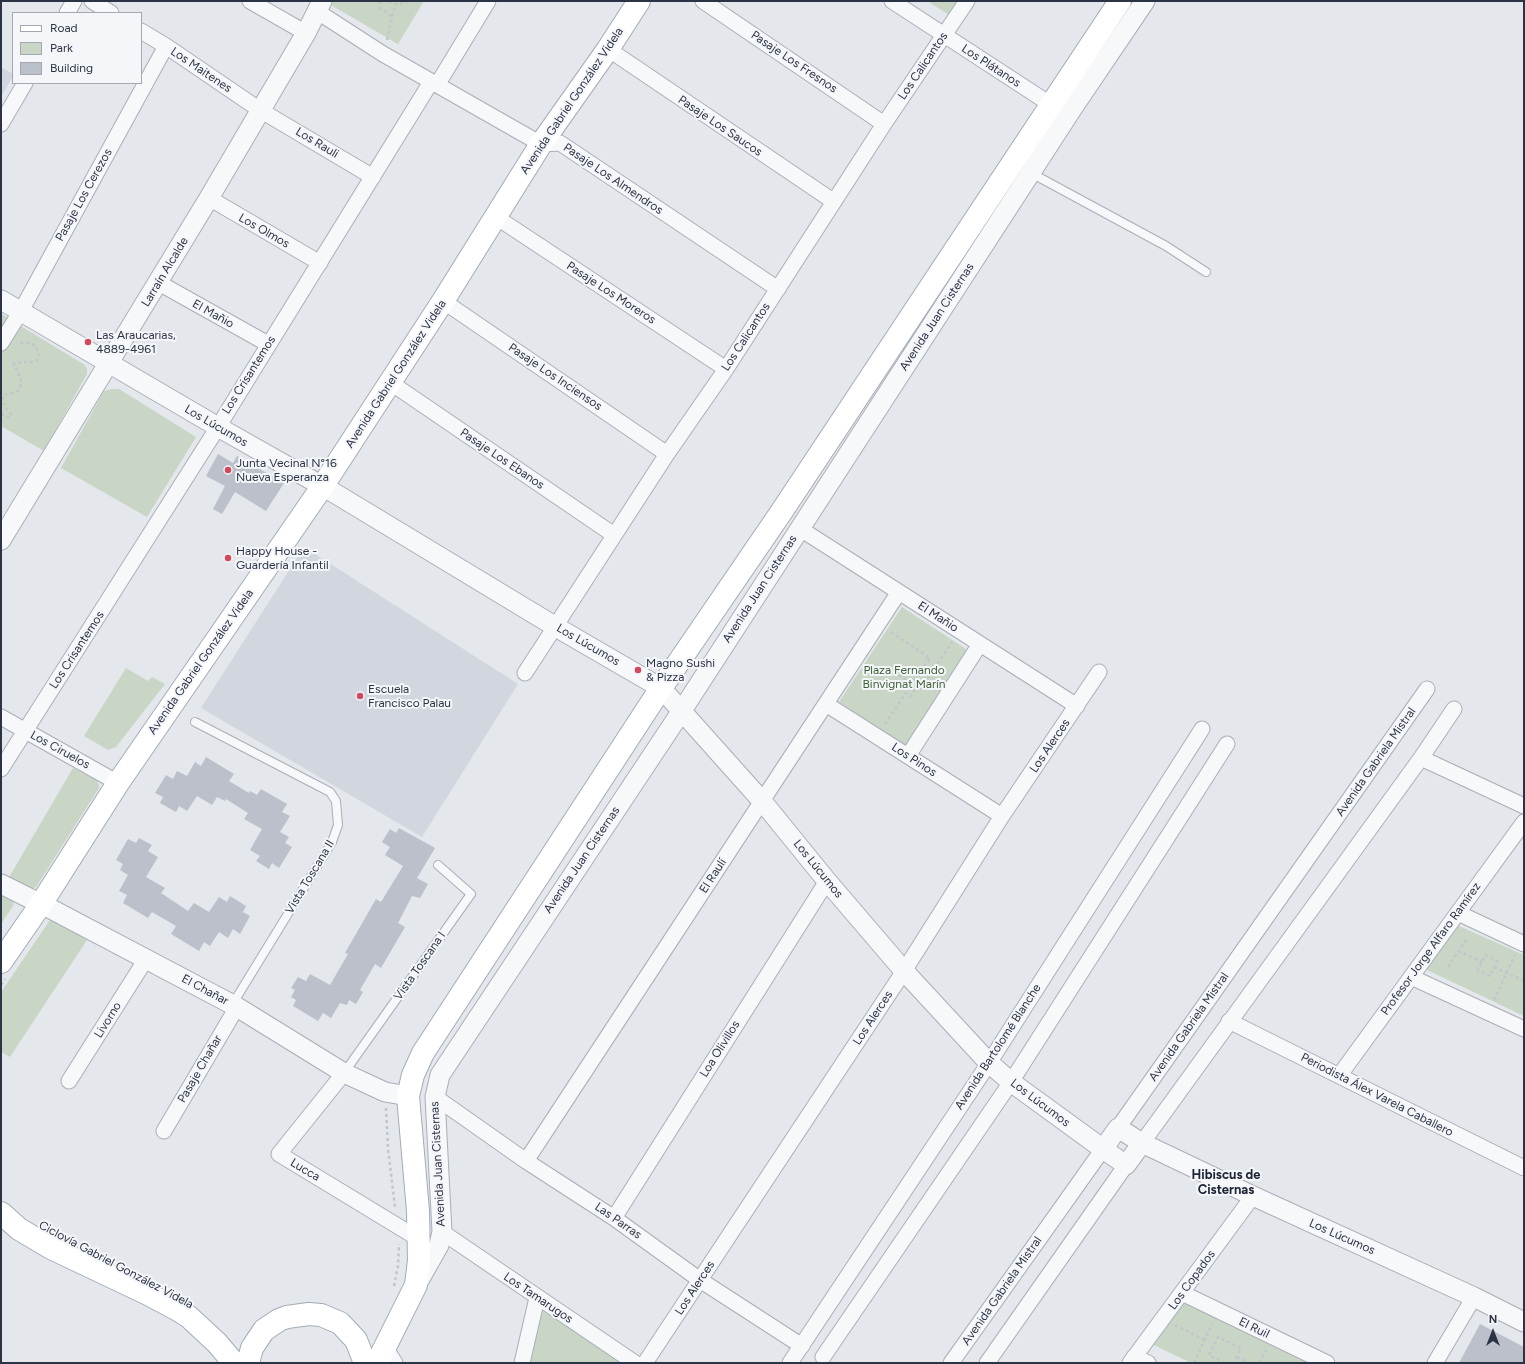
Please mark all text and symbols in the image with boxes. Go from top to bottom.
legend [12,12,142,84]
text: Road [50,21,78,35]
street label: Avenida Gabriel González Videla [517,25,627,177]
street label: Pasaje Los Fresnos [748,28,840,96]
street label: Los Calicantos [895,30,951,102]
text: Park [50,41,73,55]
street label: Los Plátanos [959,42,1023,90]
street label: Los Maitenes [168,44,234,96]
text: Building [50,61,93,75]
street label: Pasaje Los Saucos [675,93,765,159]
street label: Los Rauli [293,125,341,161]
street label: Pasaje Los Almendros [560,140,666,218]
street label: Pasaje Los Cerezos [53,146,115,244]
street label: Los Olmos [236,211,292,251]
street label: Larraín Alcalde [139,235,191,309]
street label: Pasaje Los Moreros [564,259,658,327]
street label: Avenida Juan Cisternas [897,260,977,374]
street label: El Mañio [190,297,236,331]
street label: Avenida Gabriel González Videla [343,297,449,451]
street label: Los Calicantos [719,300,773,374]
place label: Las Araucarias, 4889-4961 [96,328,176,356]
street label: Los Crisantemos [219,333,279,417]
marker: Las Araucarias, 4889-4961 [83,337,93,347]
street label: Pasaje Los Inciensos [505,340,605,414]
street label: Los Lúcumos [182,402,250,450]
street label: Pasaje Los Ebanos [457,425,547,493]
place label: Junta Vecinal N°16 Nueva Esperanza [236,456,337,484]
marker: Junta Vecinal N°16 Nueva Esperanza [223,465,233,475]
street label: Avenida Juan Cisternas [720,532,800,646]
place label: Happy House - Guardería Infantil [236,544,329,572]
marker: Happy House - Guardería Infantil [223,553,233,563]
street label: Avenida Gabriel González Videla [145,587,257,737]
street label: El Mañio [915,599,961,635]
street label: Los Crisantemos [47,609,107,691]
street label: Los Lúcumos [554,621,622,669]
place label: Magno Sushi & Pizza [646,656,715,684]
park label: Plaza Fernando Binvignat Marín [863,663,945,691]
marker: Magno Sushi & Pizza [633,665,643,675]
place label: Escuela Francisco Palau [368,682,451,710]
marker: Escuela Francisco Palau [355,691,365,701]
street label: Avenida Gabriela Mistral [1333,705,1419,819]
street label: Los Alerces [1027,716,1073,776]
street label: Los Ciruelos [28,728,92,772]
street label: Los Pinos [889,740,939,780]
street label: Avenida Juan Cisternas [541,804,623,916]
street label: Vista Toscana II [282,837,338,917]
street label: Los Lúcumos [790,837,846,901]
street label: El Raulí [696,856,730,896]
street label: Profesor Jorge Alfaro Ramírez [1378,880,1484,1018]
street label: Vista Toscana I [391,929,449,1003]
street label: Avenida Gabriela Mistral [1146,970,1232,1084]
street label: El Chañar [179,972,231,1008]
street label: Avenida Bartolomé Blanche [952,981,1044,1113]
street label: Los Alerces [850,988,896,1048]
street label: Livorno [91,999,125,1041]
street label: Loa Olivillos [697,1018,743,1080]
street label: Pasaje Chañar [175,1033,225,1105]
street label: Periodista Álex Varela Caballero [1298,1050,1456,1140]
street label: Los Lúcumos [1007,1076,1073,1130]
street label: Avenida Juan Cisternas [428,1101,448,1227]
street label: Lucca [288,1156,322,1184]
district label: Hibiscus de Cisternas [1192,1167,1260,1198]
street label: Las Parras [592,1200,644,1242]
street label: Los Lúcumos [1307,1216,1377,1258]
street label: Ciclovía Gabriel González Videla [36,1218,196,1312]
street label: Avenida Gabriela Mistral [959,1234,1045,1348]
street label: Los Copados [1166,1247,1218,1313]
street label: Los Alerces [672,1258,718,1318]
street label: Los Tamarugos [501,1270,575,1326]
north arrow [1473,1312,1513,1352]
text: N [1489,1313,1497,1326]
street label: El Ruil [1236,1314,1272,1342]

